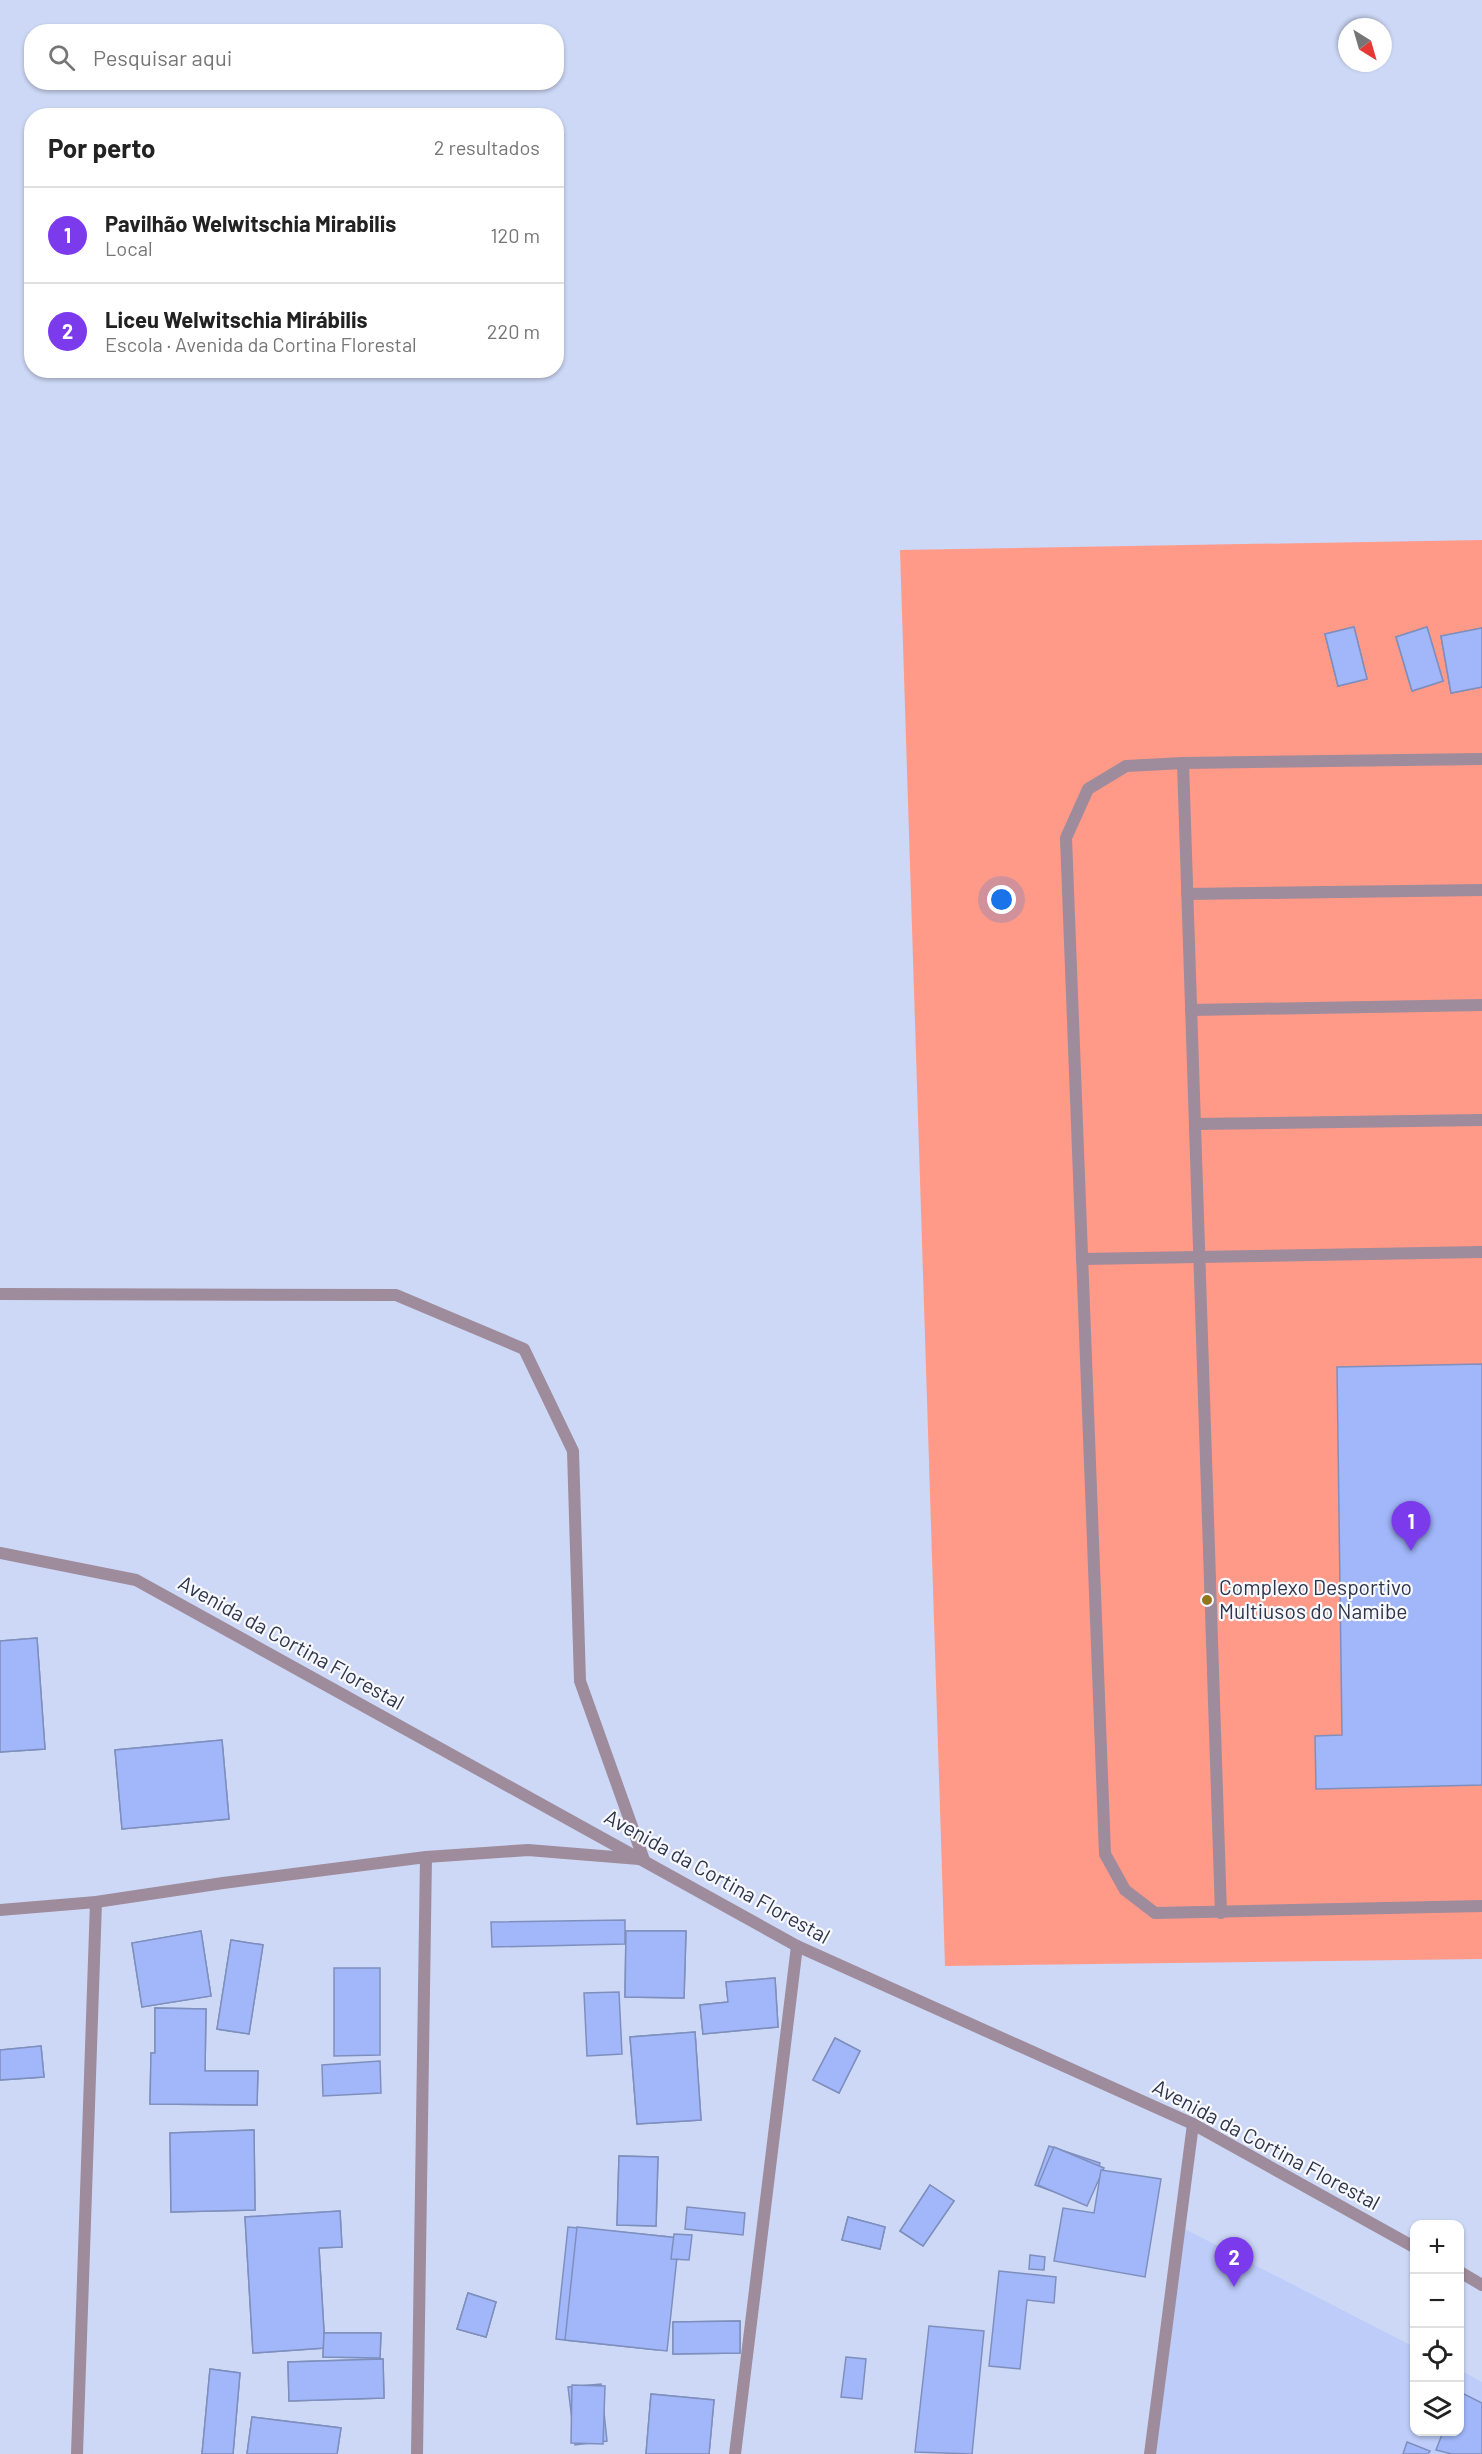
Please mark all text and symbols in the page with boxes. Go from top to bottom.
north arrow [1338,18,1392,72]
search box [24,24,564,90]
icon: search [45,41,78,74]
text: Pesquisar aqui [93,44,232,70]
text: Por perto [48,132,156,163]
text: 2 resultados [434,135,540,159]
text: Pavilhão Welwitschia Mirabilis [105,210,396,236]
text: 1 [64,223,71,247]
text: 120 m [490,223,540,247]
text: Local [105,236,152,260]
text: Liceu Welwitschia Mirábilis [105,306,368,332]
text: 2 [62,319,73,343]
text: 220 m [487,319,540,343]
text: Escola · Avenida da Cortina Florestal [105,332,417,356]
your location [987,885,1016,914]
pin: 1 [1392,1502,1430,1551]
street label: Avenida da Cortina Florestal [175,1569,409,1714]
place label: Complexo Desportivo Multiusos do Namibe [1219,1574,1412,1623]
marker: Complexo Desportivo Multiusos do Namibe [1200,1593,1214,1607]
street label: Avenida da Cortina Florestal [601,1803,835,1948]
street label: Avenida da Cortina Florestal [1149,2073,1385,2214]
map controls [1410,2220,1464,2436]
button: + [1410,2220,1464,2274]
pin: 2 [1214,2238,1254,2287]
button: − [1410,2274,1464,2328]
button: locate [1410,2328,1464,2382]
button: layers [1410,2382,1464,2436]

